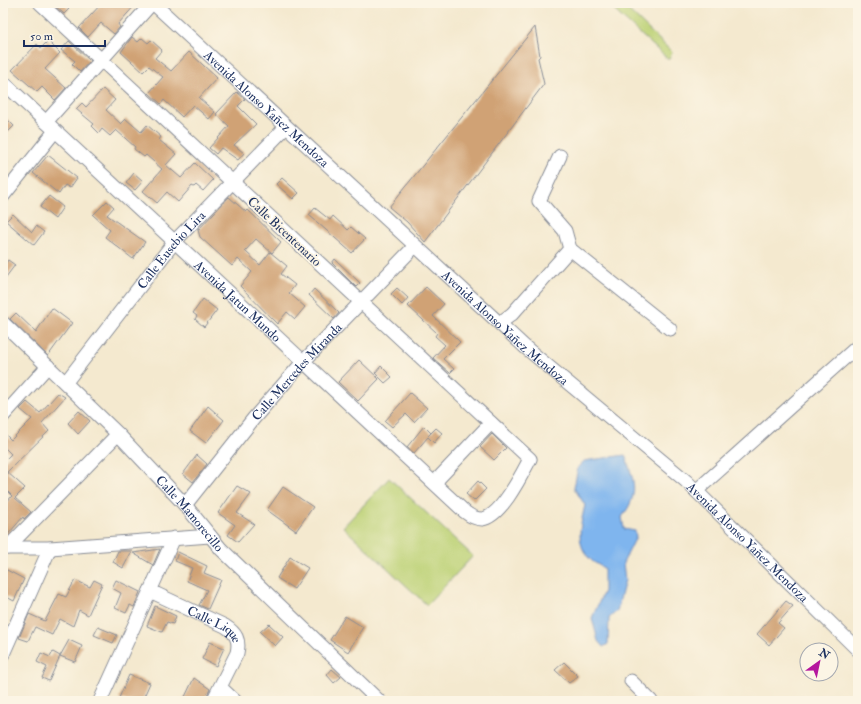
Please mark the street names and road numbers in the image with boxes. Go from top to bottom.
street label: Avenida Alonso Yañez Mendoza [200,47,332,171]
street label: Calle Bicentenario [244,194,324,270]
street label: Calle Eusebio Lira [134,207,209,292]
street label: Avenida Jatun Mundo [190,256,284,346]
street label: Avenida Alonso Yañez Mendoza [437,267,572,389]
street label: Calle Mercedes Miranda [248,319,346,424]
street label: Calle Mamorecillo [152,472,227,555]
street label: Avenida Alonso Yañez Mendoza [682,478,812,606]
street label: Calle Lique [185,603,245,645]

